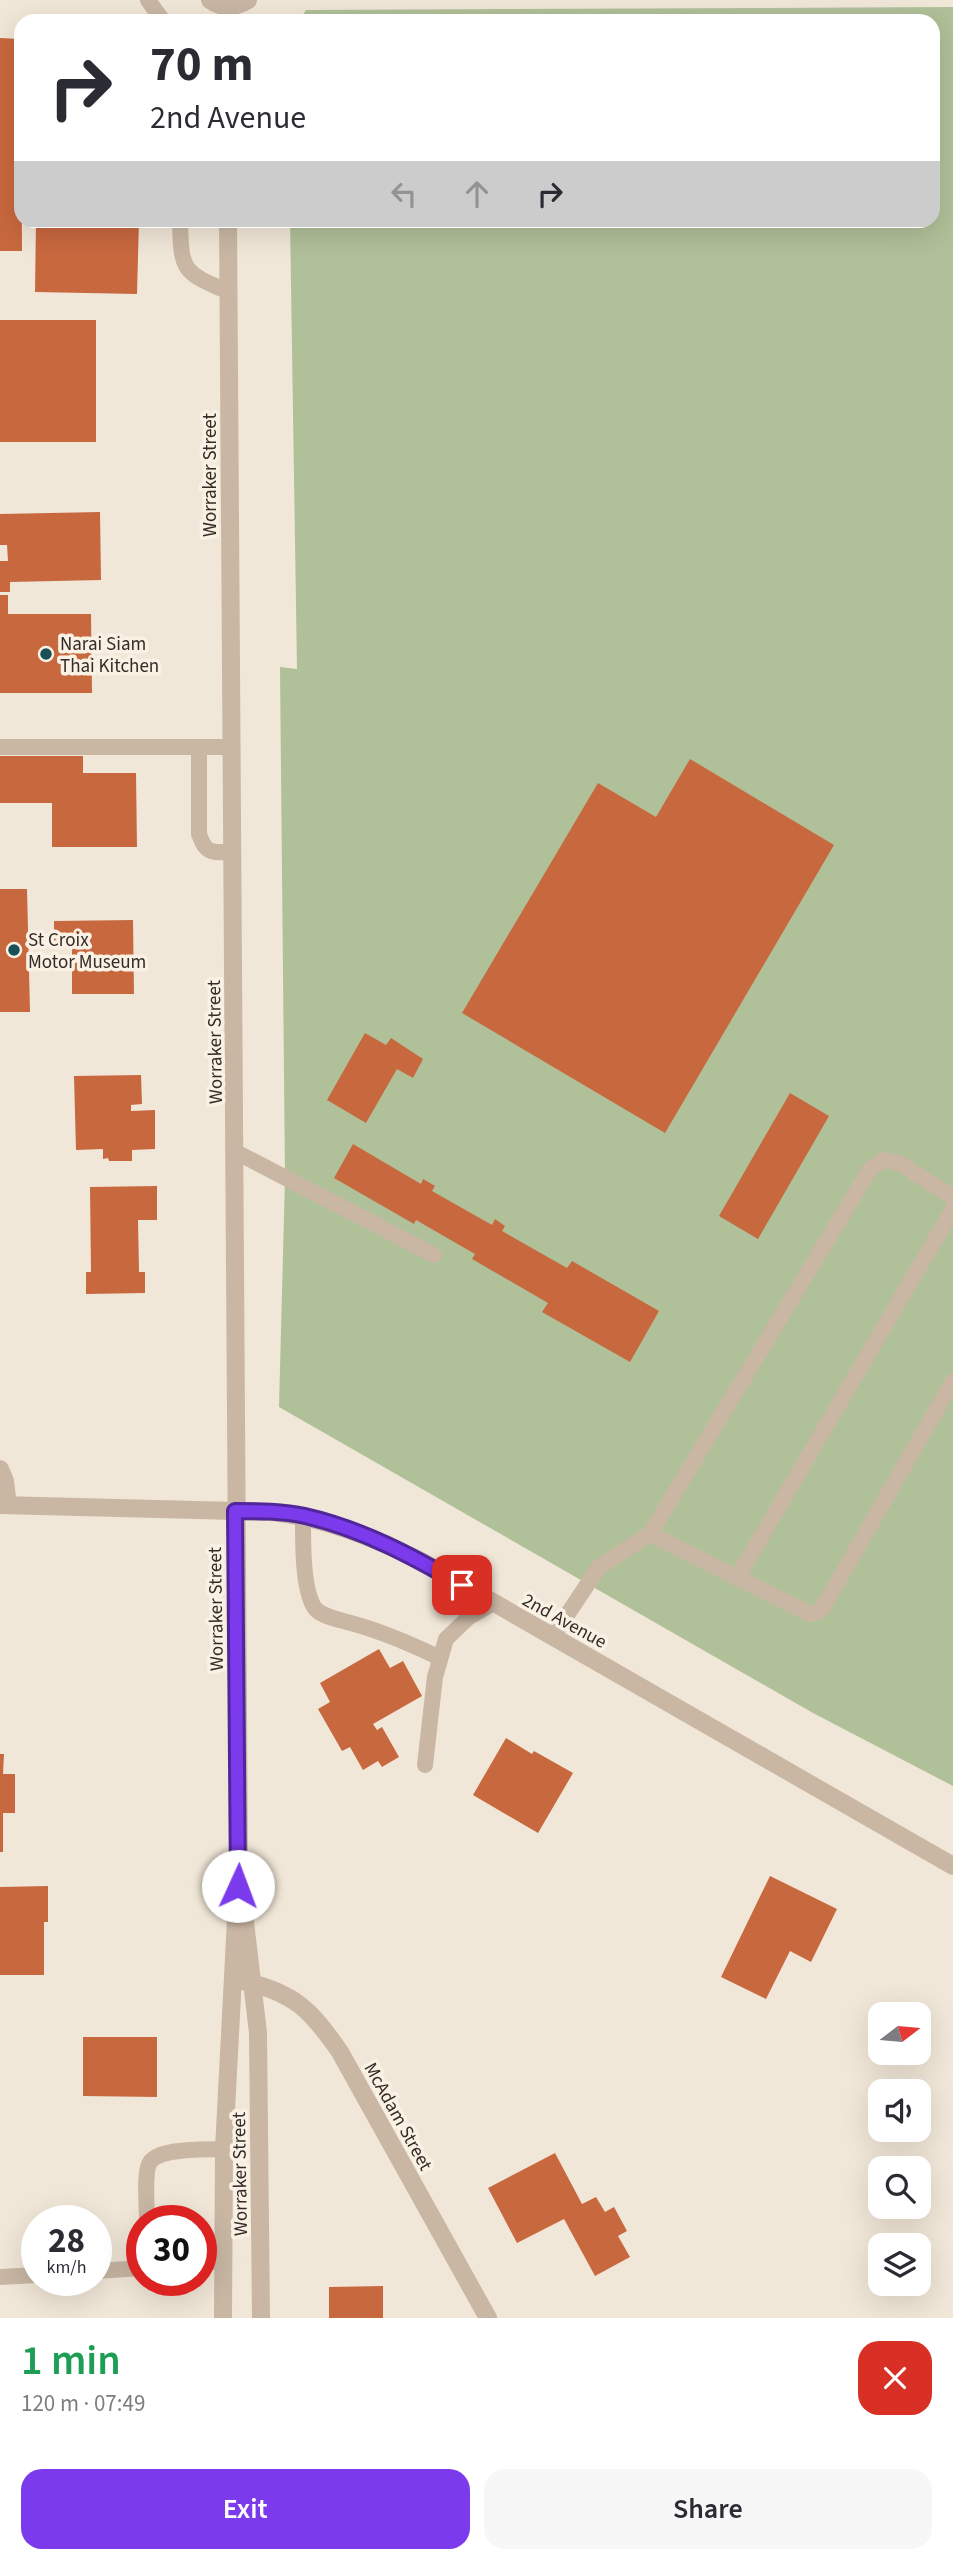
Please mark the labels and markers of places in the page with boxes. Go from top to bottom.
place label: Narai Siam Thai Kitchen [60,631,159,680]
marker: Narai Siam Thai Kitchen [38,646,54,662]
place label: St Croix Motor Museum [28,927,146,976]
marker: St Croix Motor Museum [6,942,22,958]
pin [432,1555,492,1615]

